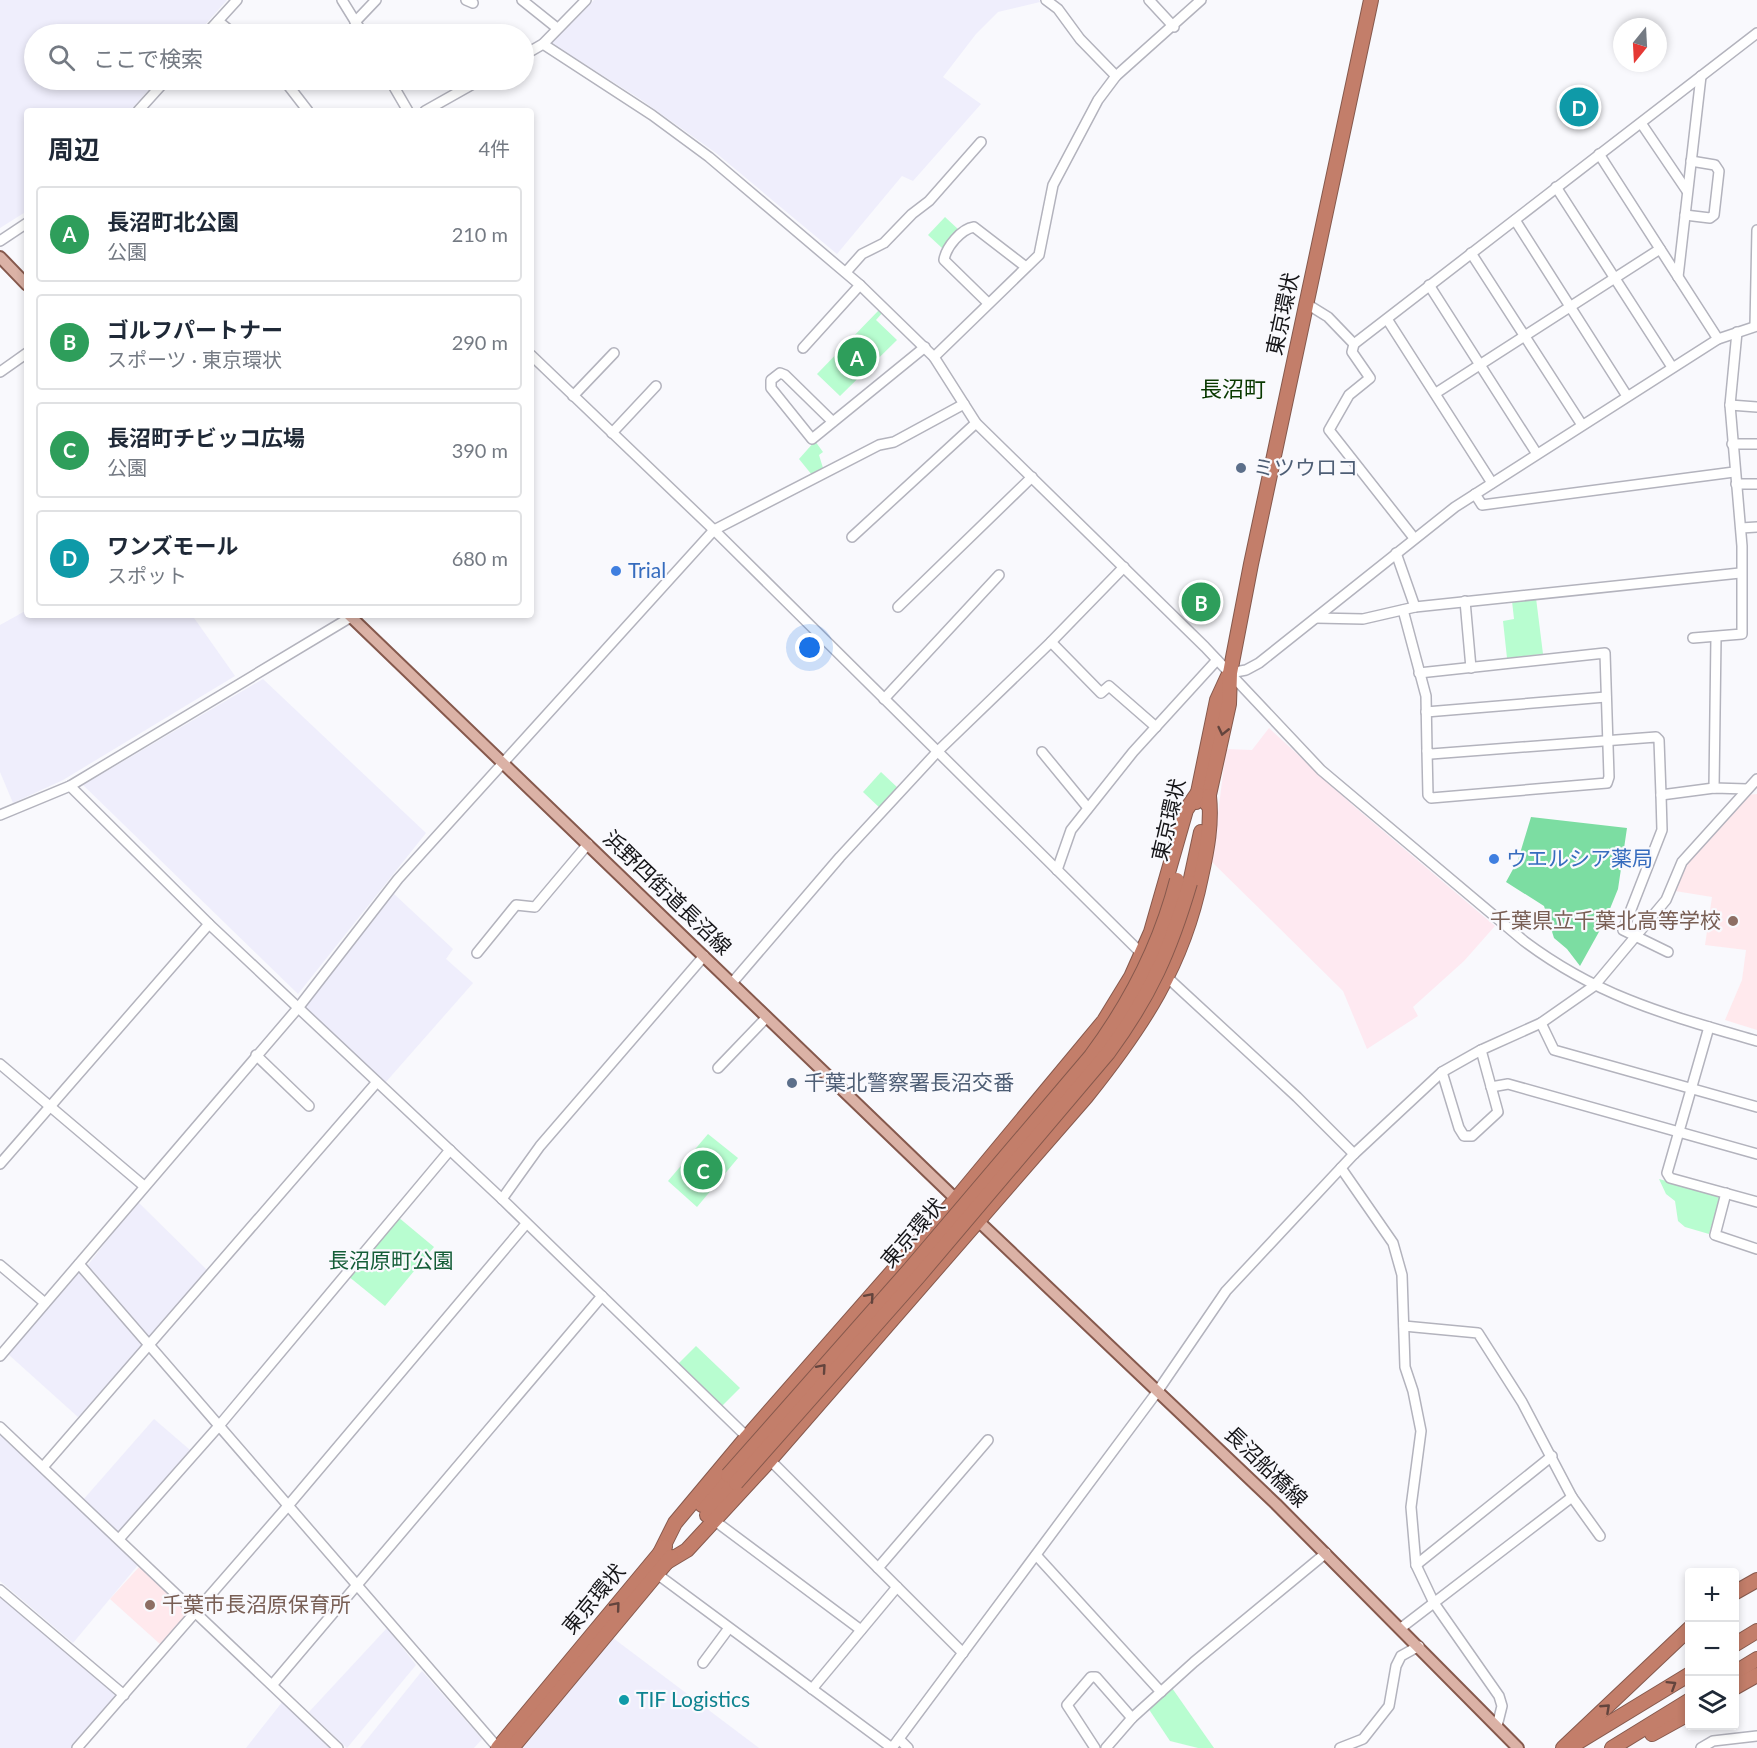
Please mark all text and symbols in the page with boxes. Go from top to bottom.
north arrow [1613,18,1667,72]
search box [24,24,534,90]
icon: search [45,41,78,74]
text: ここで検索 [93,45,203,72]
pin: D [1560,84,1598,130]
text: 周辺 [48,133,100,165]
text: 4件 [478,136,510,160]
text: 長沼町北公園 [107,208,239,235]
text: A [63,222,76,246]
text: 210 m [452,222,508,246]
text: 公園 [107,239,147,263]
street label: 東京環状 [1261,270,1302,357]
text: ゴルフパートナー [107,316,283,343]
text: B [63,330,76,354]
text: 290 m [452,330,508,354]
pin: A [838,334,876,380]
text: スポーツ · 東京環状 [107,347,282,371]
district label: 長沼町 [1200,375,1266,402]
text: 長沼町チビッコ広場 [107,424,305,451]
text: C [63,438,76,462]
text: 390 m [452,438,508,462]
place label: ミツウロコ [1253,454,1358,479]
text: 公園 [107,455,147,479]
marker: ミツウロコ [1234,461,1248,475]
text: ワンズモール [107,532,239,559]
text: D [62,546,77,570]
text: 680 m [452,546,508,570]
place label: Trial [628,557,666,582]
text: スポット [107,563,187,587]
marker: Trial [609,564,623,578]
pin: B [1182,580,1220,624]
your location [795,633,824,662]
one-way arrow [1218,726,1231,736]
street label: 東京環状 [1146,776,1189,863]
street label: 浜野四街道長沼線 [599,825,737,959]
place label: ウエルシア薬局 [1506,845,1653,870]
marker: ウエルシア薬局 [1487,852,1501,866]
place label: 千葉県立千葉北高等学校 [1490,907,1721,932]
marker: 千葉県立千葉北高等学校 [1726,914,1740,928]
place label: 千葉北警察署長沼交番 [804,1069,1014,1094]
marker: 千葉北警察署長沼交番 [785,1076,799,1090]
pin: C [684,1148,722,1192]
street label: 東京環状 [875,1192,949,1272]
park label: 長沼原町公園 [328,1247,454,1272]
one-way arrow [863,1294,874,1304]
one-way arrow [815,1364,826,1375]
street label: 長沼船橋線 [1221,1420,1313,1511]
street label: 東京環状 [556,1558,629,1638]
map controls [1685,1568,1739,1730]
button: + [1685,1568,1739,1622]
place label: 千葉市長沼原保育所 [162,1591,351,1616]
marker: 千葉市長沼原保育所 [143,1598,157,1612]
one-way arrow [608,1602,619,1613]
button: − [1685,1622,1739,1676]
button: layers [1685,1676,1739,1730]
one-way arrow [1666,1681,1676,1693]
place label: TIF Logistics [636,1686,750,1711]
marker: TIF Logistics [617,1693,631,1707]
one-way arrow [1599,1704,1609,1715]

